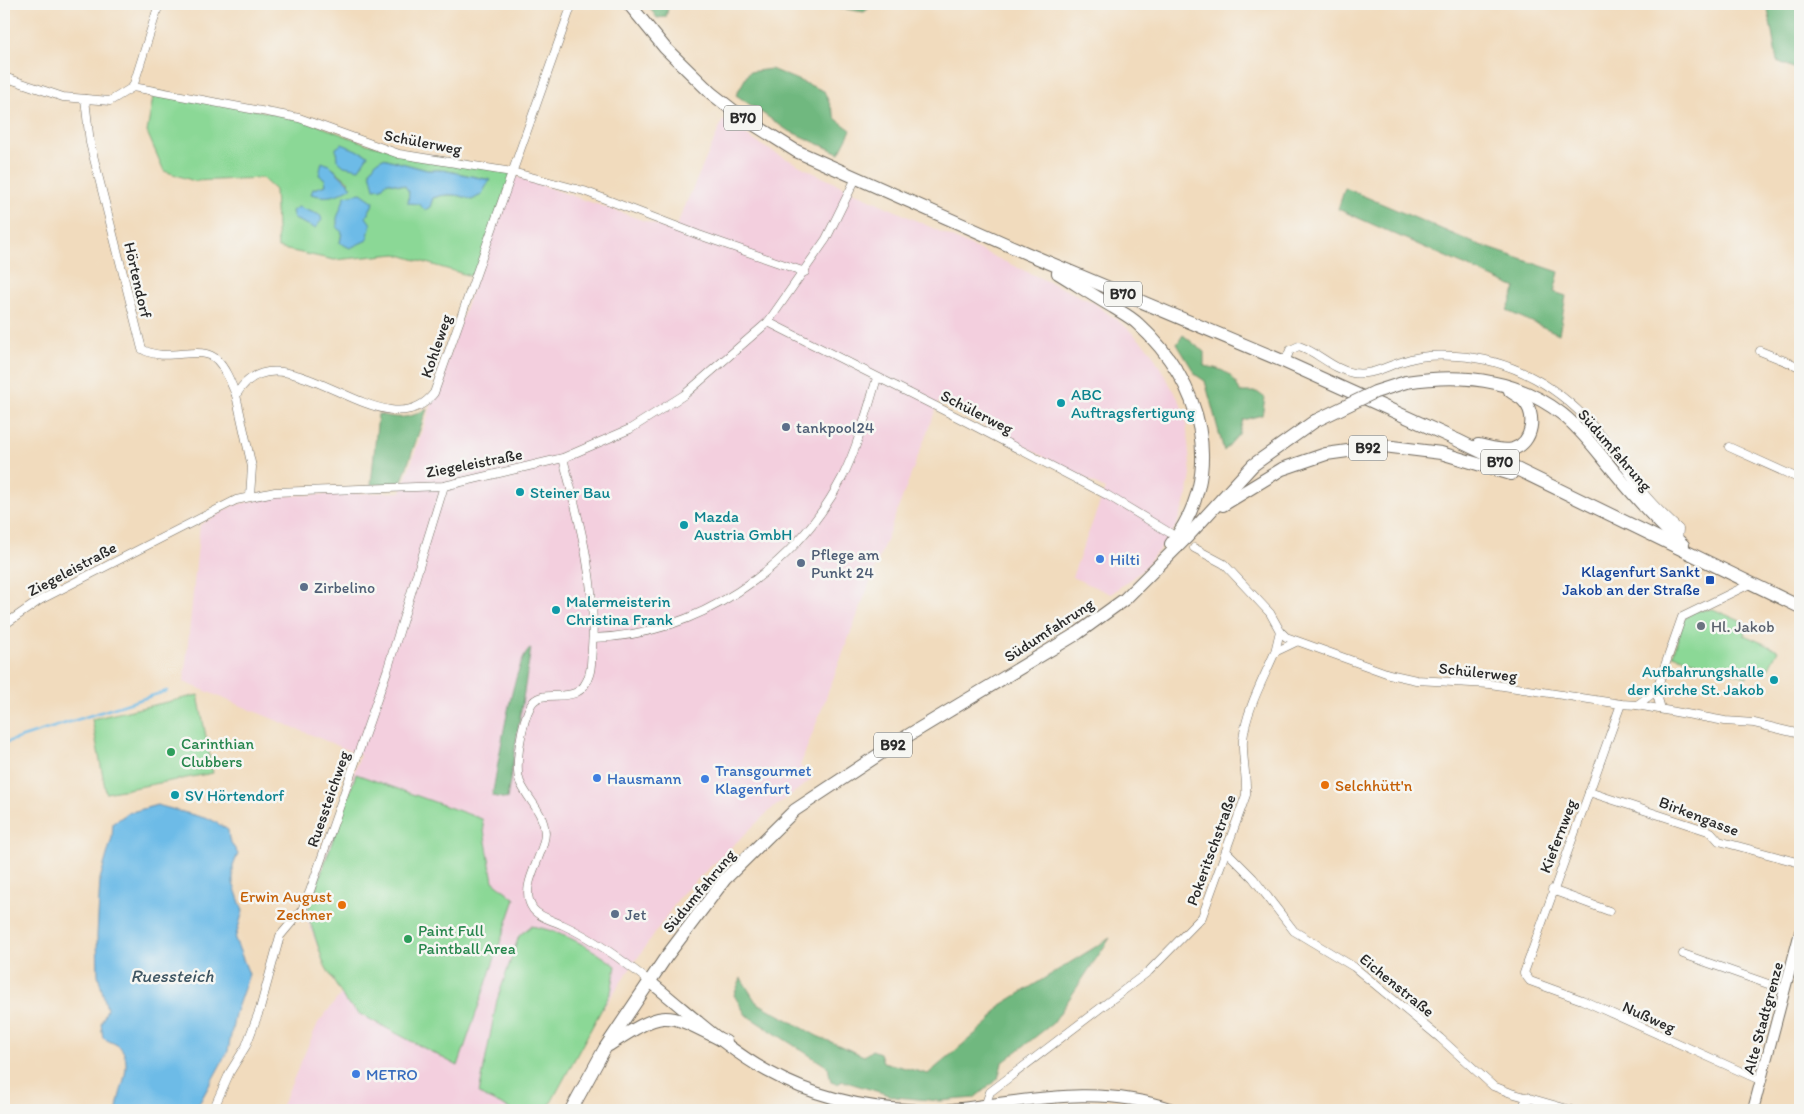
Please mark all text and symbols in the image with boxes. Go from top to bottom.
road number: B70 [724,106,762,130]
street label: Schülerweg [383,125,464,159]
street label: Hörtendorf [120,240,156,321]
road number: B70 [1104,282,1142,306]
street label: Kohleweg [416,311,456,380]
place label: ABC Auftragsfertigung [1071,385,1196,422]
street label: Schülerweg [938,386,1017,439]
marker: ABC Auftragsfertigung [1055,397,1067,409]
street label: Südumfahrung [1574,405,1657,496]
place label: tankpool24 [796,418,875,437]
marker: tankpool24 [780,421,792,433]
road number: B92 [1349,436,1387,460]
street label: Ziegeleistraße [424,444,524,482]
road number: B70 [1481,450,1519,474]
place label: Steiner Bau [530,483,611,502]
marker: Steiner Bau [514,486,526,498]
place label: Mazda Austria GmbH [694,507,792,544]
marker: Mazda Austria GmbH [678,519,690,531]
street label: Ziegeleistraße [24,538,120,600]
place label: Pflege am Punkt 24 [811,545,880,582]
place label: Hilti [1110,550,1140,569]
marker: Hilti [1094,553,1106,565]
marker: Pflege am Punkt 24 [795,557,807,569]
place label: Klagenfurt Sankt Jakob an der Straße [1562,562,1700,599]
marker: Klagenfurt Sankt Jakob an der Straße [1704,574,1716,586]
place label: Zirbelino [314,578,375,597]
marker: Zirbelino [298,581,310,593]
place label: Malermeisterin Christina Frank [566,592,673,629]
street label: Südumfahrung [1001,594,1098,666]
marker: Malermeisterin Christina Frank [550,604,562,616]
place label: Hl. Jakob [1711,617,1775,636]
marker: Hl. Jakob [1695,620,1707,632]
street label: Schülerweg [1438,658,1519,686]
place label: Aufbahrungshalle der Kirche St. Jakob [1627,662,1764,699]
marker: Aufbahrungshalle der Kirche St. Jakob [1768,674,1780,686]
road number: B92 [874,732,912,758]
place label: Carinthian Clubbers [181,734,255,771]
marker: Carinthian Clubbers [165,746,177,758]
street label: Ruessteichweg [303,748,354,850]
place label: Transgourmet Klagenfurt [715,761,812,798]
place label: Hausmann [607,769,682,788]
marker: Hausmann [591,772,603,784]
marker: Transgourmet Klagenfurt [699,773,711,785]
place label: Selchhütt'n [1335,776,1413,795]
marker: Selchhütt'n [1319,779,1331,791]
place label: SV Hörtendorf [185,786,285,805]
marker: SV Hörtendorf [169,789,181,801]
street label: Pokeritschstraße [1182,792,1240,908]
street label: Birkengasse [1656,792,1742,840]
street label: Kiefernweg [1535,796,1581,876]
street label: Südumfahrung [659,845,740,937]
place label: Erwin August Zechner [240,887,333,924]
marker: Erwin August Zechner [336,899,348,911]
place label: Jet [625,905,647,924]
marker: Jet [609,908,621,920]
place label: Paint Full Paintball Area [418,921,516,958]
marker: Paint Full Paintball Area [402,933,414,945]
street label: Eichenstraße [1356,949,1438,1021]
street label: Alte Stadtgrenze [1739,960,1787,1076]
water label: Ruessteich [130,965,214,987]
street label: Nußweg [1620,997,1679,1037]
place label: METRO [366,1065,418,1084]
marker: METRO [350,1068,362,1080]

